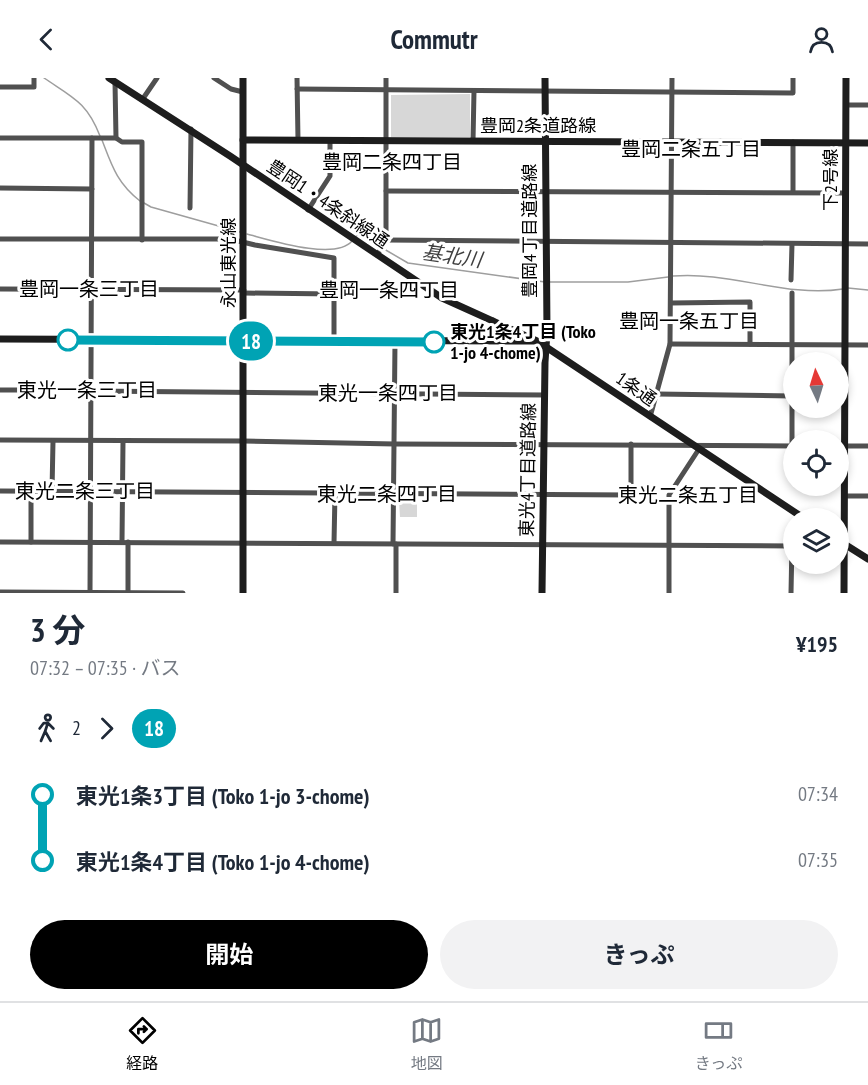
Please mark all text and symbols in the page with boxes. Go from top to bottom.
text: Commutr [390,22,478,56]
icon: back [30,23,63,56]
icon: person [805,23,838,56]
street label: 豊岡2条道路線 [480,114,596,137]
district label: 豊岡二条五丁目 [621,136,761,162]
district label: 豊岡二条四丁目 [322,149,462,175]
street label: 下2号線 [819,149,842,211]
street label: 豊岡1・4条斜線通 [263,154,394,253]
street label: 豊岡4丁目道路線 [518,164,541,298]
street label: 永山東光線 [217,218,240,308]
water label: 基北川 [420,239,485,273]
district label: 豊岡一条三丁目 [19,276,159,302]
district label: 豊岡一条四丁目 [319,277,459,303]
district label: 豊岡一条五丁目 [619,308,759,334]
place label: 東光1条4丁目 (Toko 1-jo 4-chome) [450,320,596,364]
line badge: 18 [224,322,278,360]
text: 18 [241,328,261,355]
unlabelled marker [57,329,79,351]
marker: 東光1条4丁目 (Toko 1-jo 4-chome) [423,331,445,353]
north arrow [783,352,849,418]
map controls [783,352,849,574]
street label: 1条通 [612,367,661,411]
district label: 東光一条三丁目 [17,377,157,403]
district label: 東光一条四丁目 [318,380,458,406]
street label: 東光4丁目道路線 [515,403,540,537]
button: locate [783,430,849,496]
district label: 東光二条三丁目 [15,478,155,504]
district label: 東光二条四丁目 [317,481,457,507]
district label: 東光二条五丁目 [618,482,758,508]
button: layers [783,508,849,574]
text: 3 分 [30,608,86,651]
text: ¥195 [796,630,838,658]
text: 07:32 – 07:35 · バス [30,655,181,681]
icon: walk [30,712,63,745]
icon: forward [90,712,123,745]
text: 2 [72,715,81,741]
text: 18 [144,715,164,742]
text: 07:34 [798,781,838,807]
text: 東光1条3丁目 (Toko 1-jo 3-chome) [76,782,370,810]
text: 07:35 [798,847,838,873]
text: 東光1条4丁目 (Toko 1-jo 4-chome) [76,848,370,876]
button: 開始 [30,920,428,989]
button: きっぷ [440,920,838,989]
tab: 経路 [126,1014,159,1074]
tab: 地図 [410,1014,443,1074]
tab: きっぷ [695,1014,742,1074]

